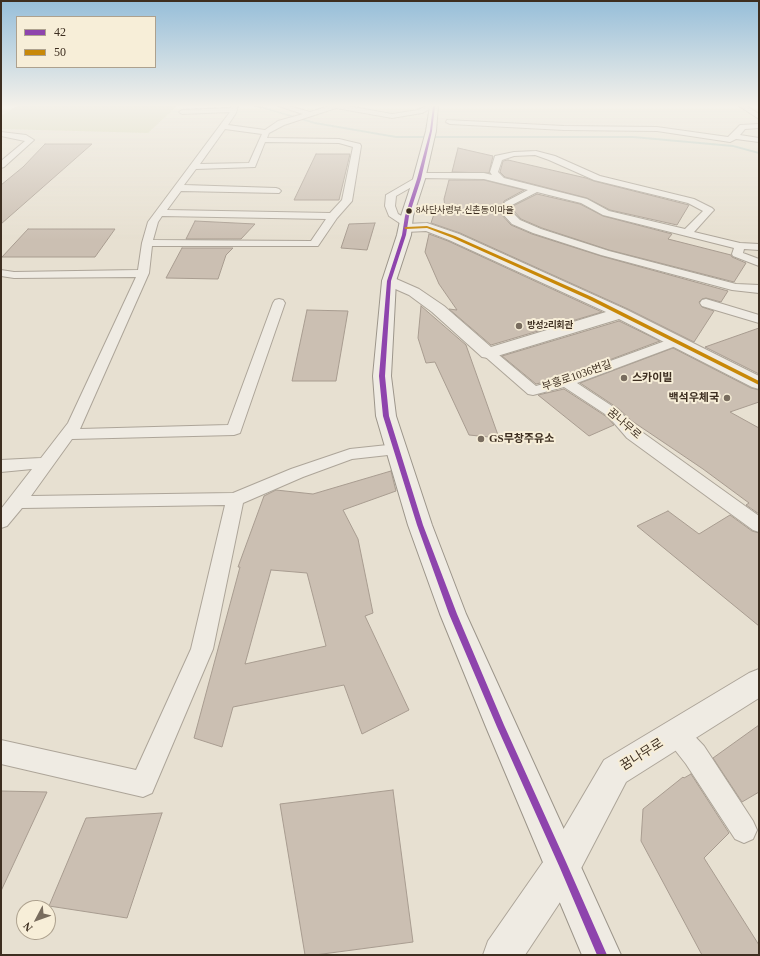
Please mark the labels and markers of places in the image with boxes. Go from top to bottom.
marker: 8사단사령부.신촌동이마을 [404,206,414,216]
place label: 8사단사령부.신촌동이마을 [416,206,514,216]
marker: 방성2리회관 [514,321,524,331]
place label: 방성2리회관 [527,321,573,331]
place label: 스카이빌 [632,371,672,385]
marker: 스카이빌 [619,373,629,383]
place label: 백석우체국 [668,391,719,405]
marker: 백석우체국 [722,393,732,403]
place label: GS무창주유소 [489,432,554,446]
marker: GS무창주유소 [476,434,486,444]

